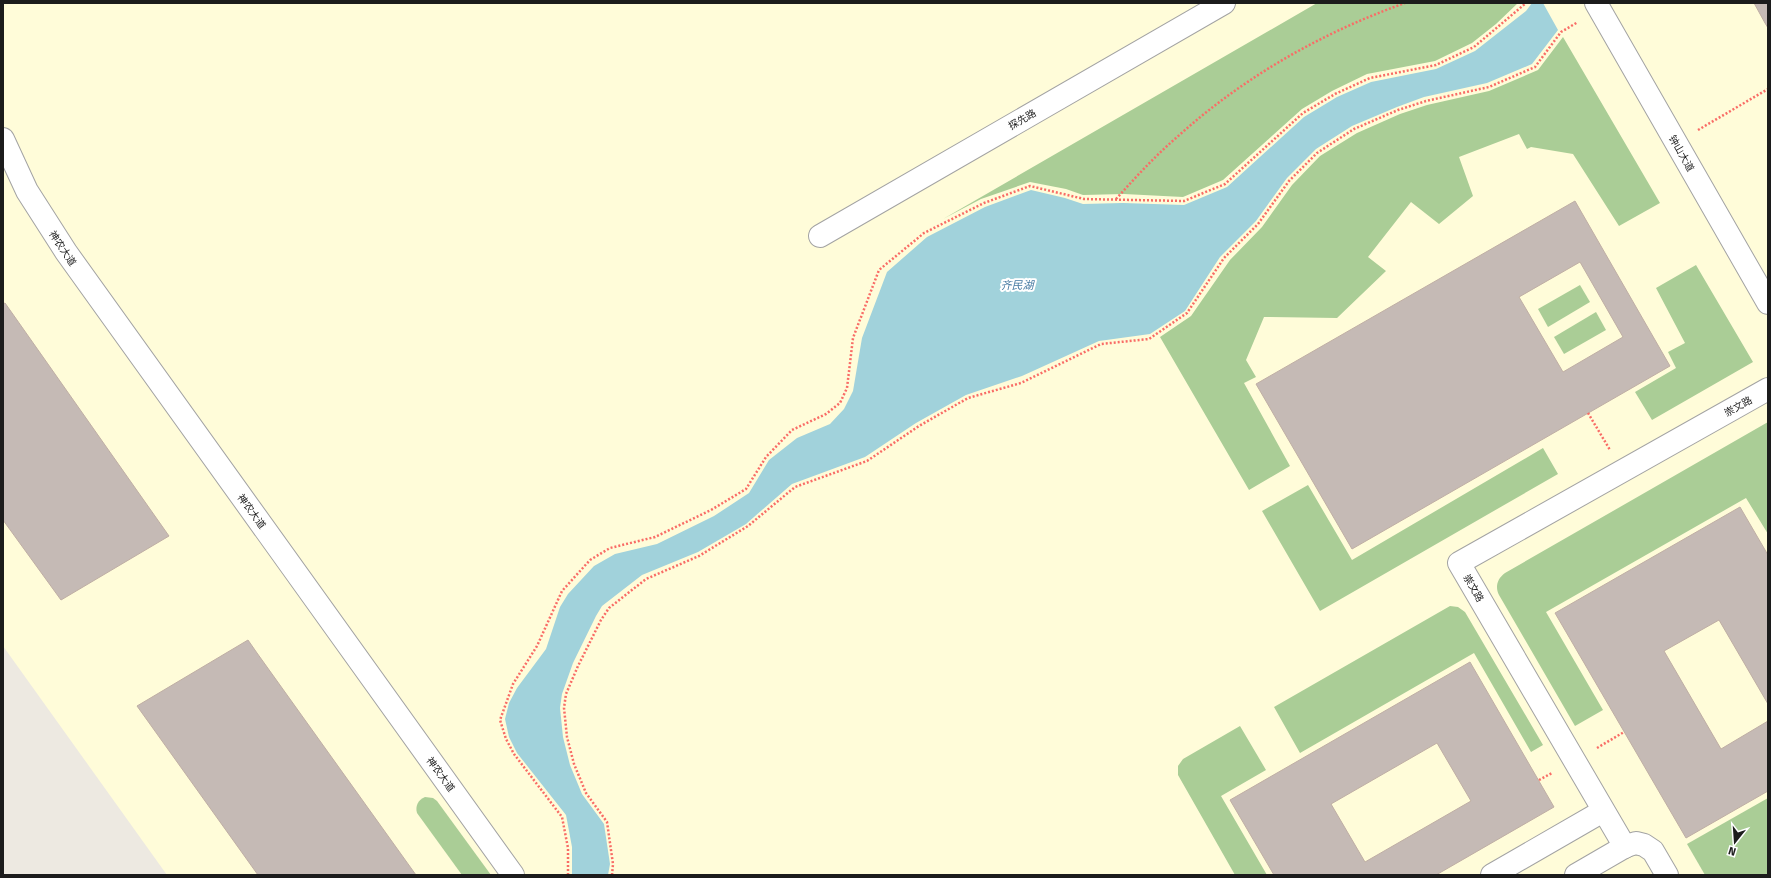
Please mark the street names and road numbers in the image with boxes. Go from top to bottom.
street label: 探先路 [1007,107,1038,133]
street label: 钟山大道 [1666,133,1696,174]
street label: 神农大道 [46,229,78,268]
street label: 崇文路 [1722,394,1755,419]
street label: 神农大道 [235,492,268,531]
street label: 崇文路 [1460,573,1486,604]
street label: 神农大道 [424,755,457,794]

